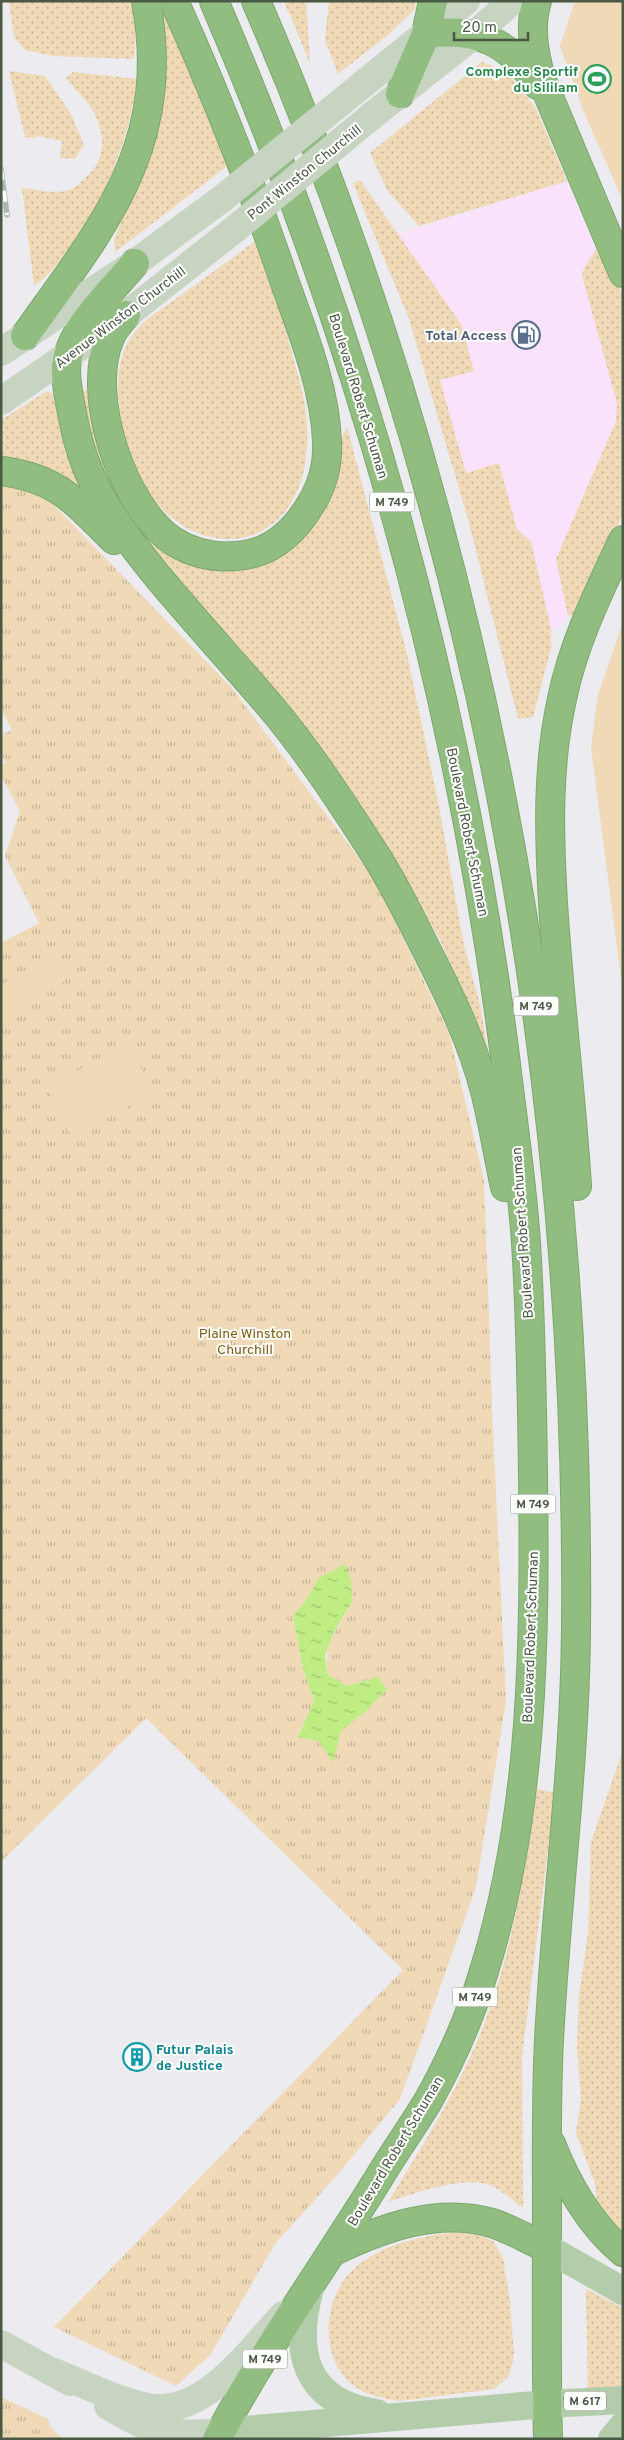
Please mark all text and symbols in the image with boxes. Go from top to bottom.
scale bar [454,10,528,42]
text: 20 m [462,19,497,38]
place label: Complexe Sportif du Sililam [466,64,578,97]
sports icon: Complexe Sportif du Sililam [582,64,612,94]
street label: Pont Winston Churchill [244,122,365,224]
street label: Avenue Winston Churchill [52,263,190,373]
street label: Boulevard Robert Schuman [324,312,391,481]
fuel station icon: Total Access [511,320,541,350]
place label: Total Access [425,328,507,345]
road number: M 749 [370,492,414,512]
street label: Boulevard Robert Schuman [442,746,491,918]
road number: M 749 [514,996,558,1016]
street label: Boulevard Robert Schuman [509,1147,538,1319]
park label: Plaine Winston Churchill [199,1326,291,1359]
road number: M 749 [510,1495,556,1514]
street label: Boulevard Robert Schuman [520,1551,543,1723]
road number: M 749 [452,1988,498,2006]
building icon: Futur Palais de Justice [122,2042,152,2072]
place label: Futur Palais de Justice [156,2042,234,2075]
street label: Boulevard Robert Schuman [345,2074,448,2230]
road number: M 749 [242,2350,288,2368]
road number: M 617 [564,2392,606,2410]

